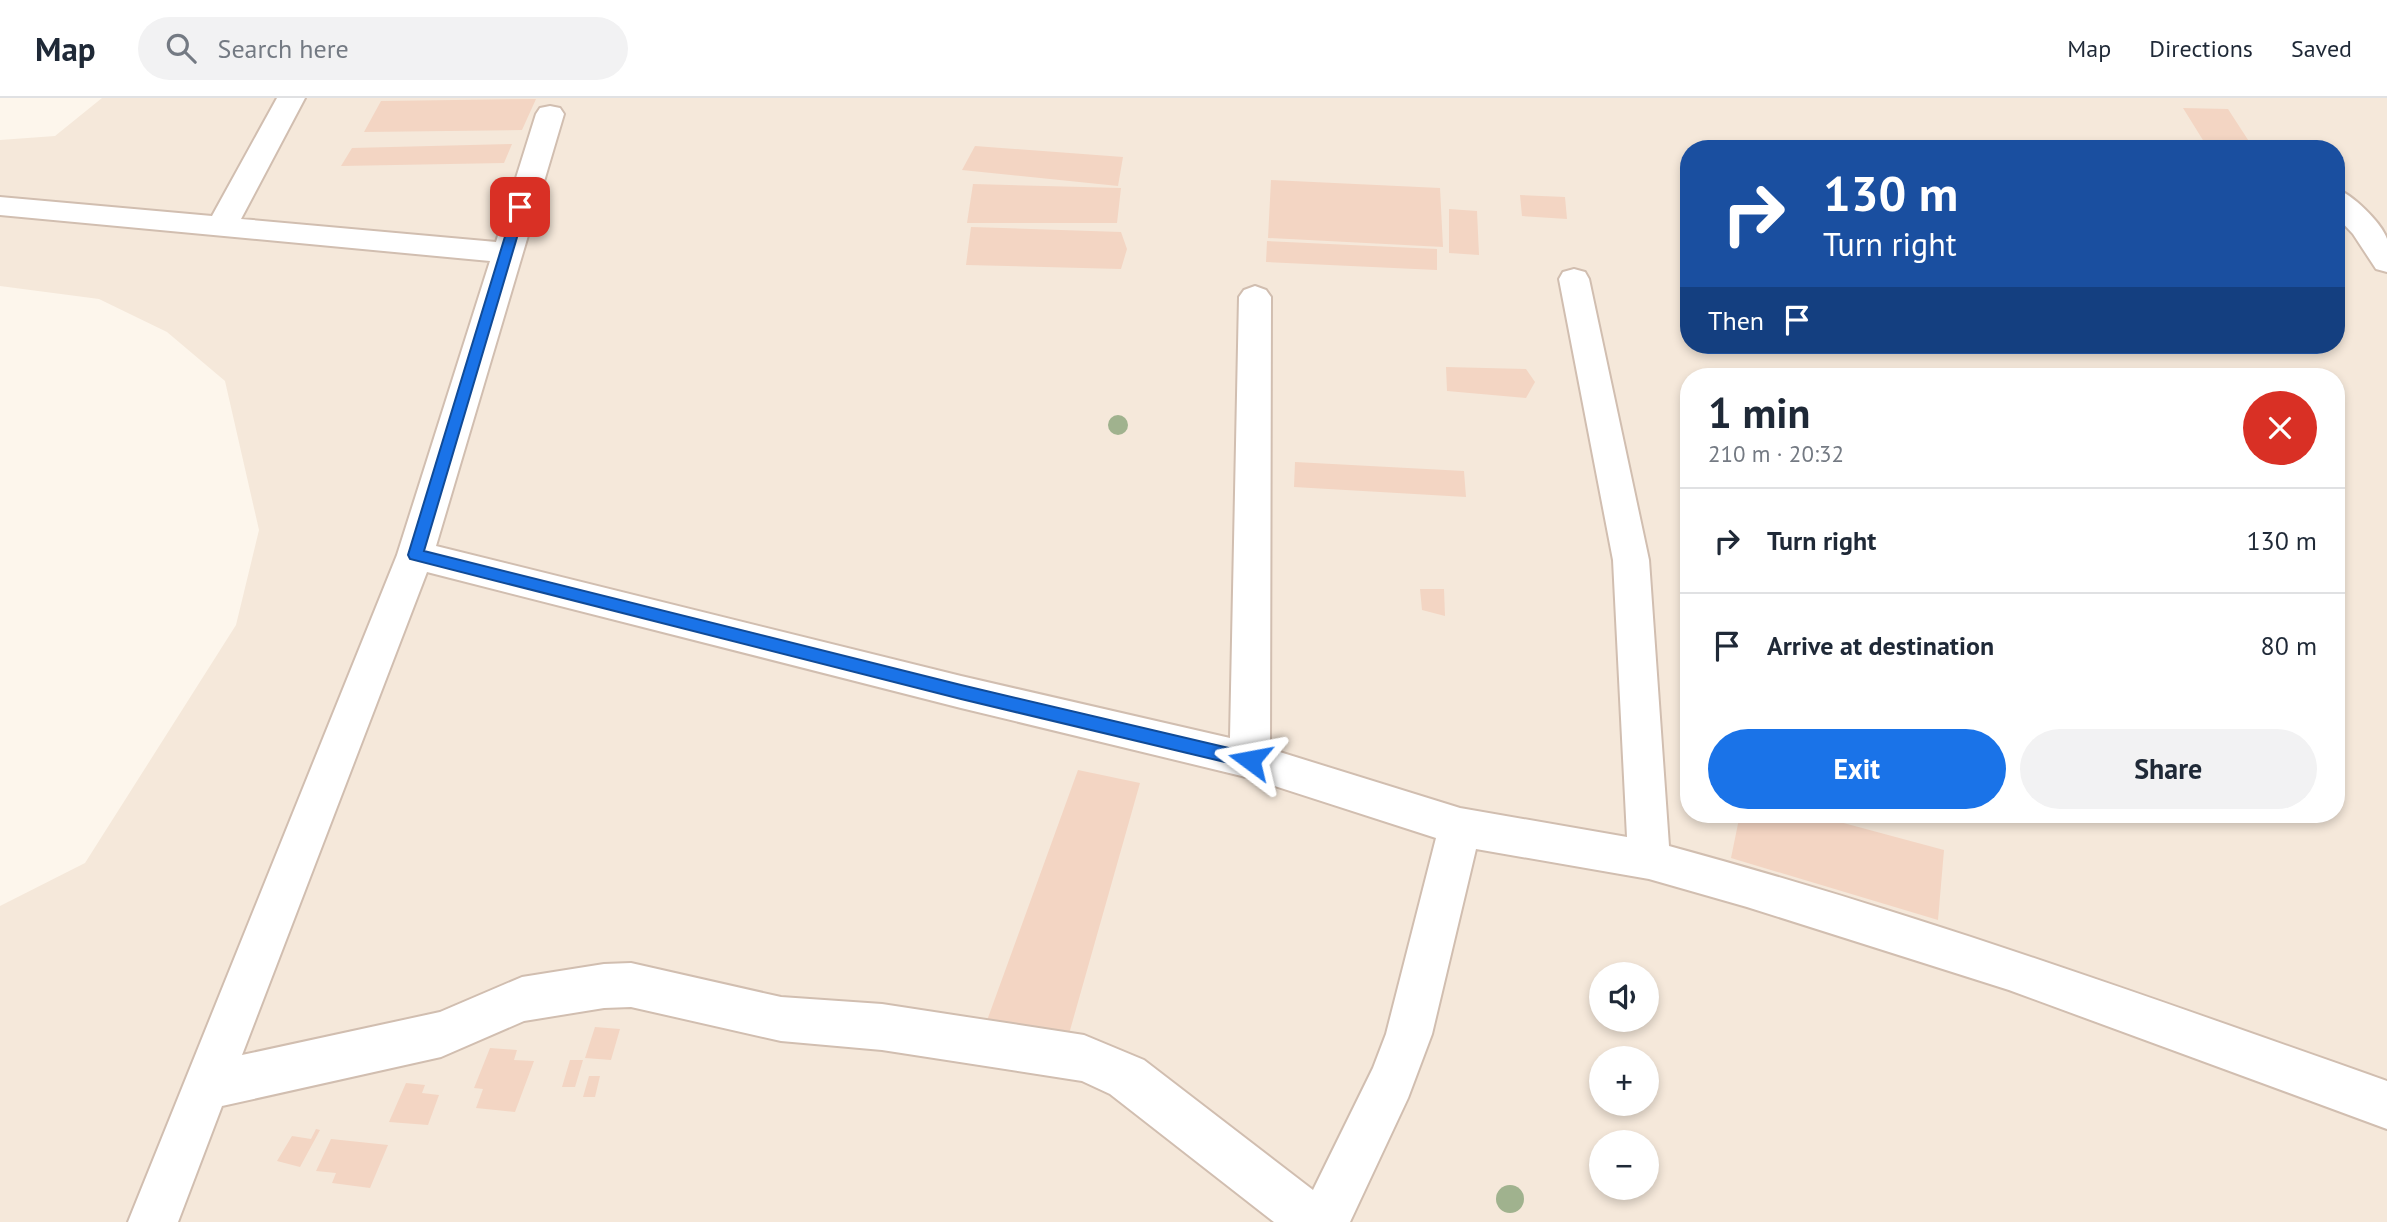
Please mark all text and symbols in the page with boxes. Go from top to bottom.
search box [138,17,628,80]
text: Map [35,27,96,70]
icon: search [162,29,200,67]
text: Search here [218,32,349,65]
text: Map [2067,33,2111,64]
text: Directions [2149,33,2253,64]
text: Saved [2291,33,2352,64]
text: 130 m [1823,161,1958,225]
icon: right [1708,168,1799,259]
pin [490,177,550,237]
icon: arrive [501,188,539,226]
text: Turn right [1823,223,1957,265]
icon: arrive [1778,301,1816,339]
text: Then [1708,304,1764,337]
text: 1 min [1708,385,1810,440]
button: close [2243,391,2317,465]
text: 210 m · 20:32 [1708,439,1844,468]
icon: right [1708,522,1746,560]
text: Turn right [1767,524,1876,557]
text: 130 m [2246,524,2317,557]
icon: arrive [1708,627,1746,665]
text: Arrive at destination [1767,629,1994,662]
text: 80 m [2261,629,2317,662]
position arrow [1213,723,1287,797]
button: Exit [1708,729,2006,809]
button: Share [2020,729,2317,809]
map controls [1589,962,1659,1200]
button: sound [1589,962,1659,1032]
button: + [1589,1046,1659,1116]
button: − [1589,1130,1659,1200]

